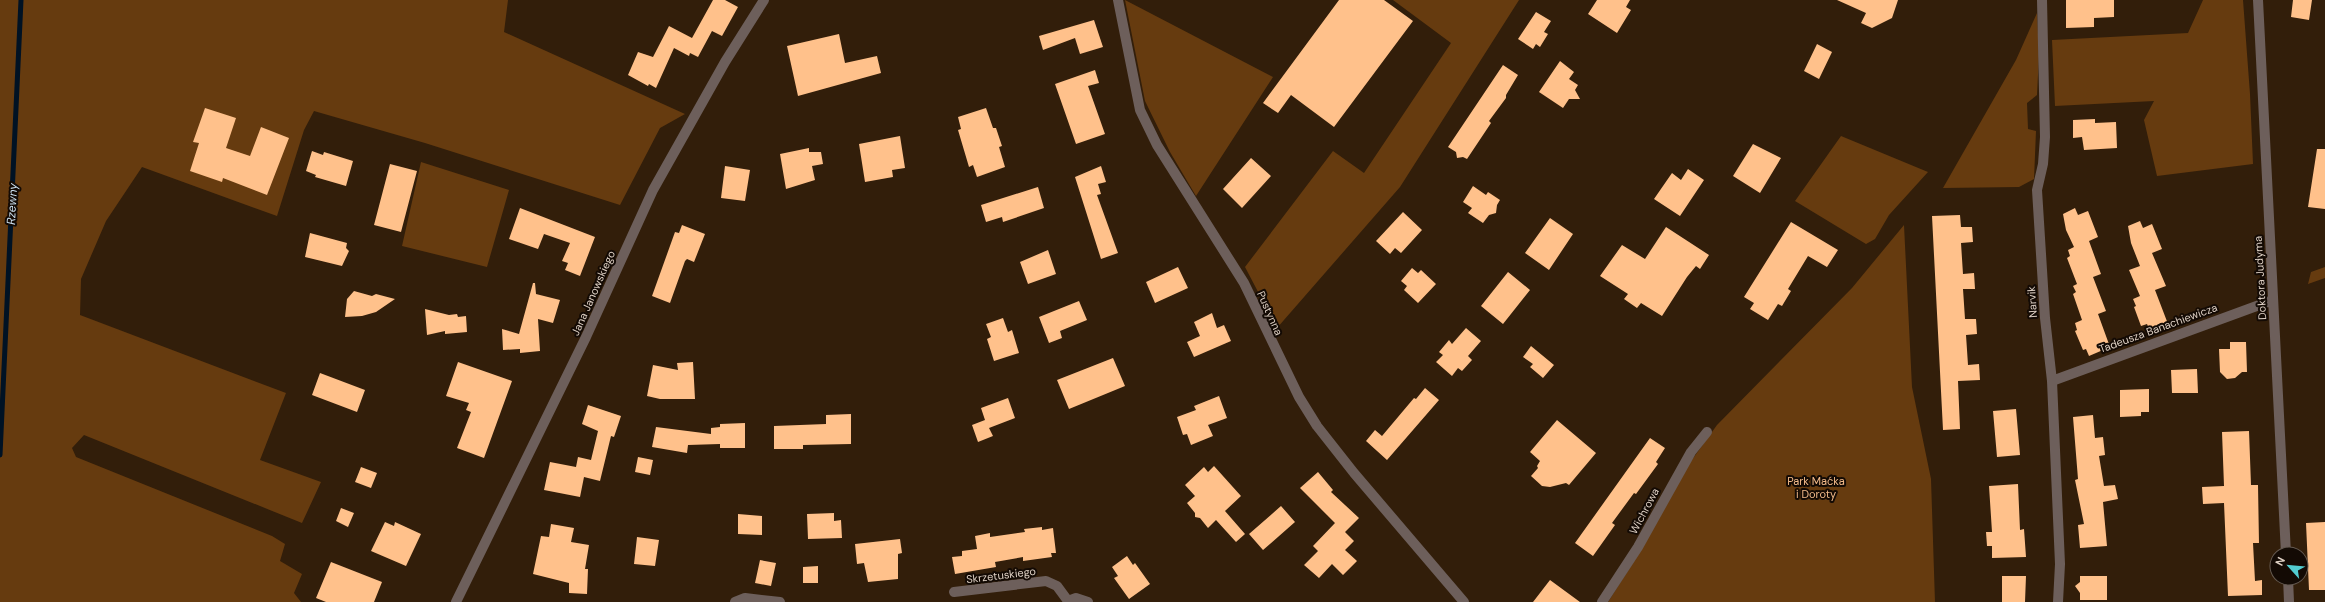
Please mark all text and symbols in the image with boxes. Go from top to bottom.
water label: Rzewny [3,182,21,225]
street label: Doktora Judyma [2251,236,2269,320]
street label: Jana Janowskiego [568,248,618,338]
street label: Narvik [2024,285,2040,318]
street label: Pustynna [1254,289,1286,337]
street label: Tadeusza Banachiewicza [2097,300,2219,356]
park label: Park Maćka i Doroty [1787,474,1845,501]
street label: Wichrowa [1626,486,1662,536]
north arrow [2269,546,2309,586]
text: N [2272,555,2288,568]
street label: Skrzetuskiego [965,564,1037,586]

